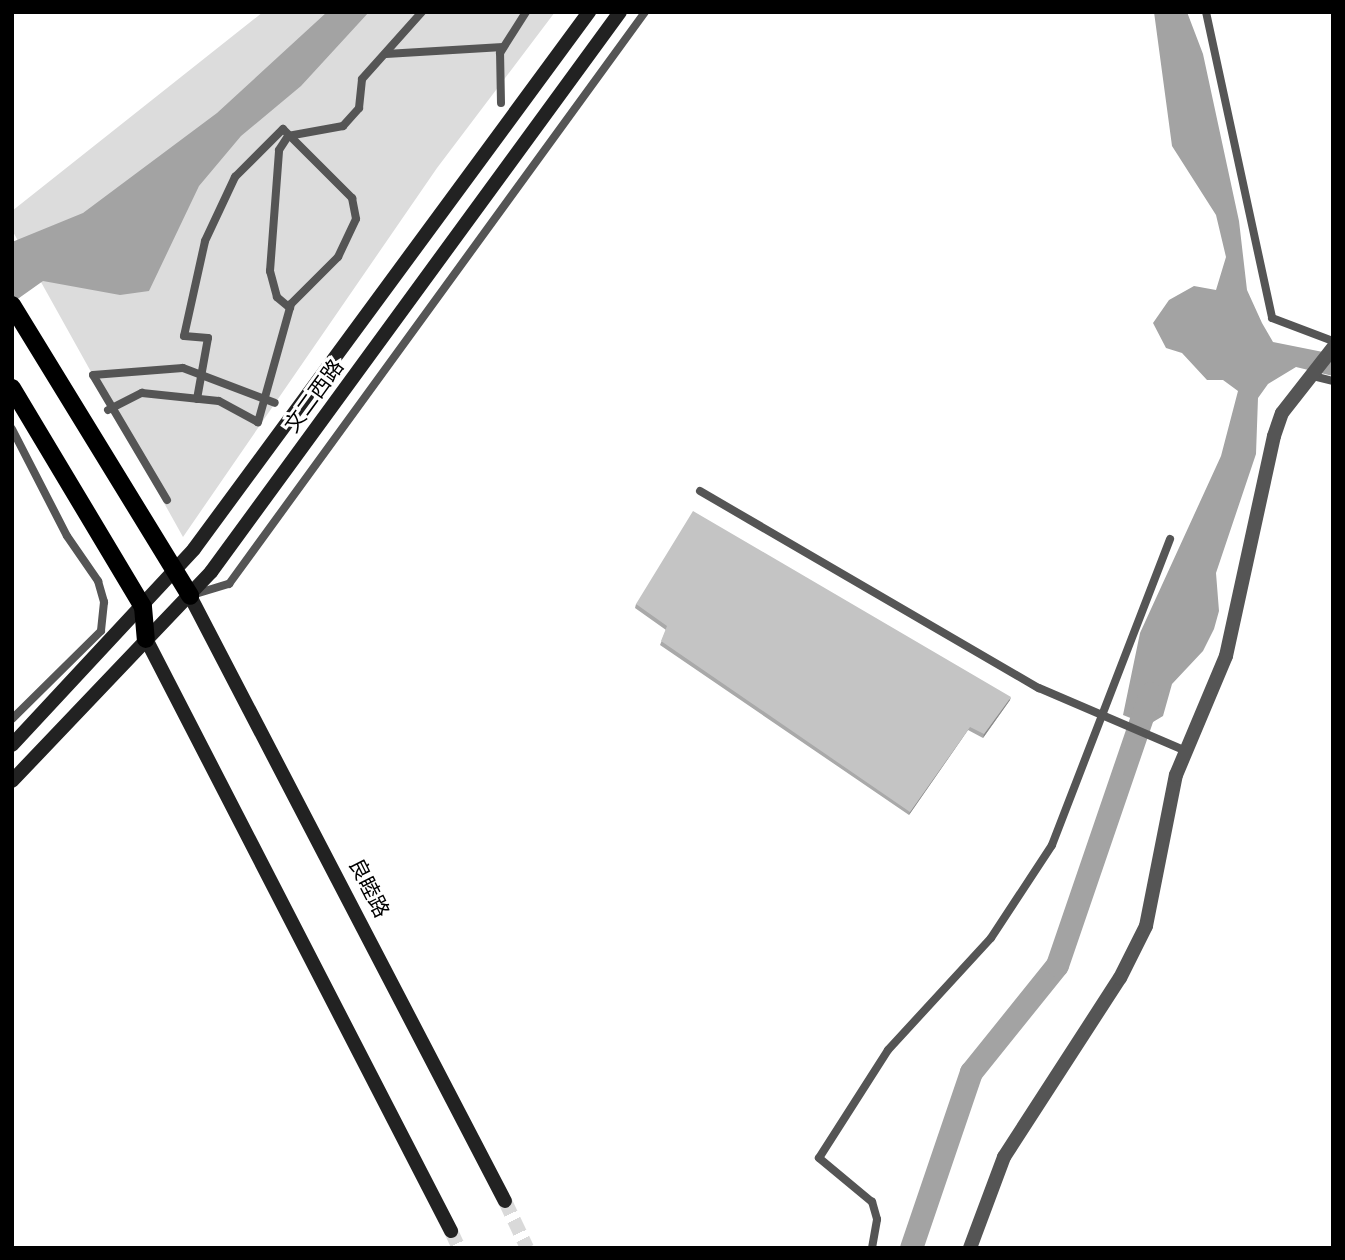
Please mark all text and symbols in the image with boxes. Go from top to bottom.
street label: 文二西路 [279,355,349,437]
street label: 良睦路 [343,854,395,922]

